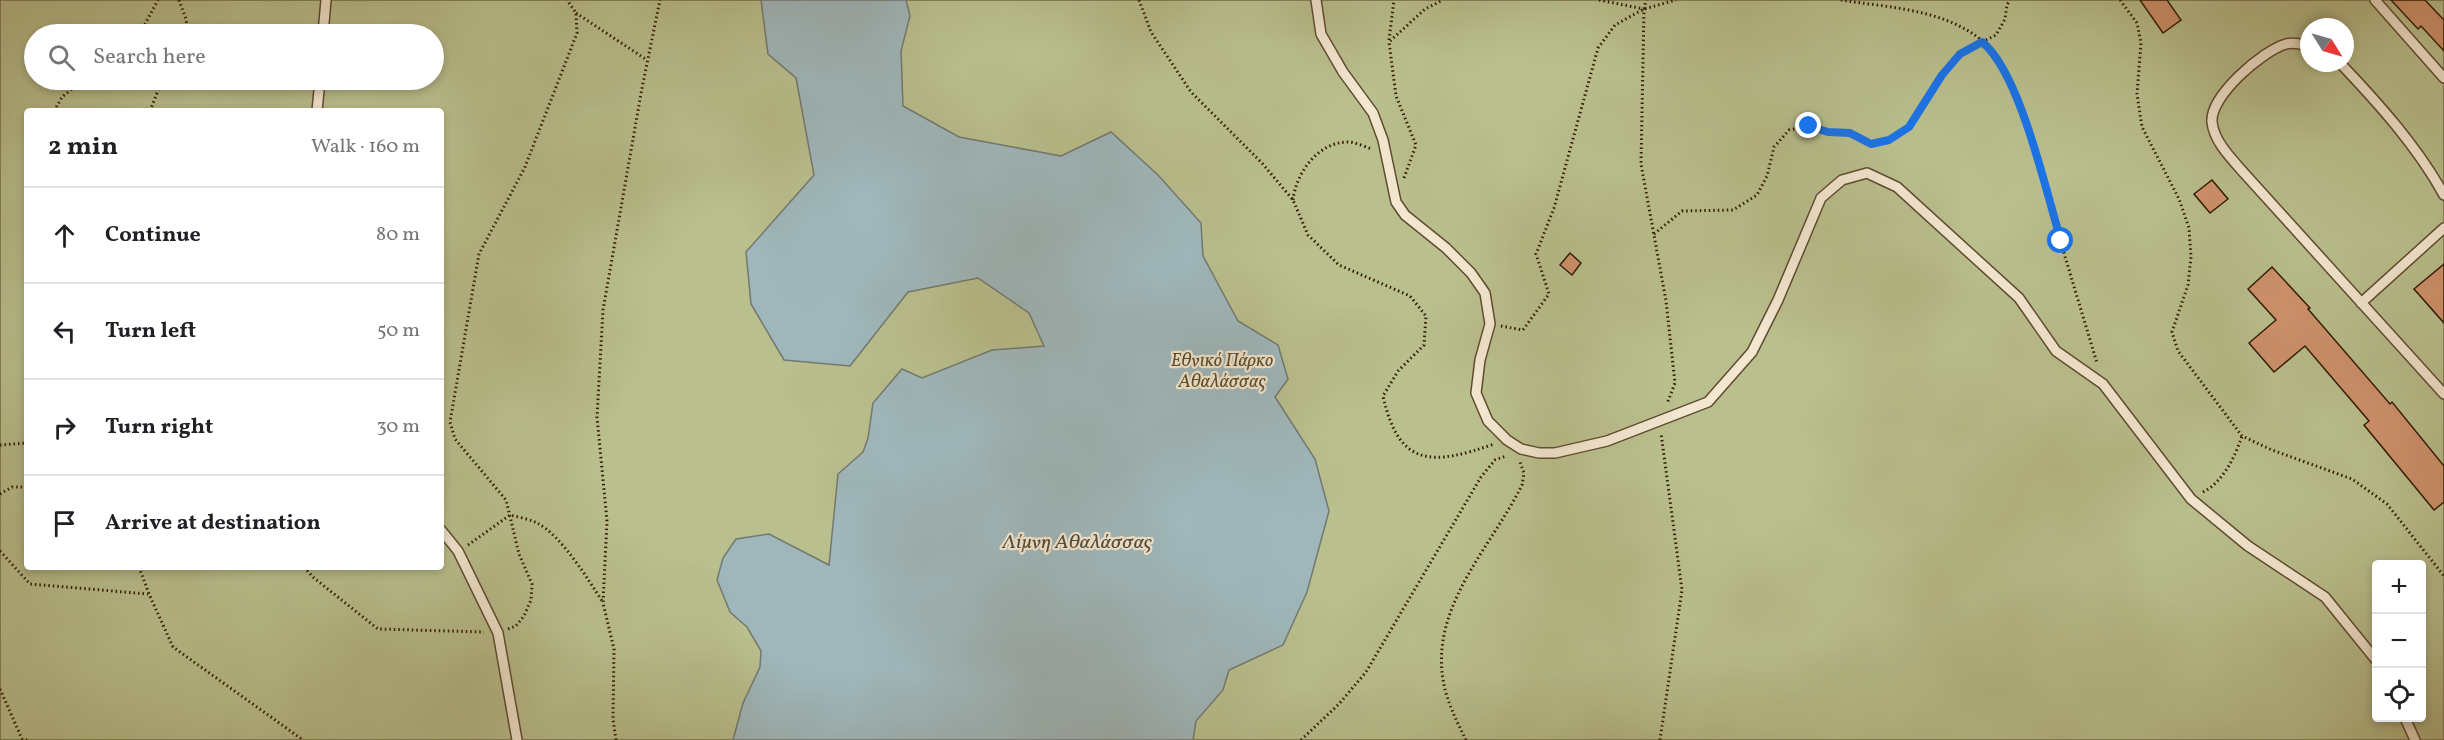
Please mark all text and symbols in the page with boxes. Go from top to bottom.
north arrow [2300,18,2354,72]
search box [24,24,444,90]
icon: search [45,41,78,74]
text: Search here [93,42,206,73]
route end [1795,112,1821,138]
text: 2 min [48,129,118,165]
text: Walk · 160 m [311,133,420,161]
icon: ahead [48,219,81,252]
text: Continue [105,220,201,251]
text: 80 m [376,221,420,249]
route start [2047,227,2073,253]
icon: left [48,315,81,348]
text: Turn left [105,316,196,347]
text: 50 m [377,317,420,345]
park label: Εθνικό Πάρκο Αθαλάσσας [1171,349,1273,395]
icon: right [48,411,81,444]
text: Turn right [105,412,213,443]
text: 30 m [376,413,420,441]
icon: arrive [48,507,81,540]
text: Arrive at destination [105,508,321,539]
water label: Λίμνη Αθαλάσσας [1001,529,1152,557]
map controls [2372,560,2426,722]
button: + [2372,560,2426,614]
button: − [2372,614,2426,668]
button: locate [2372,668,2426,722]

